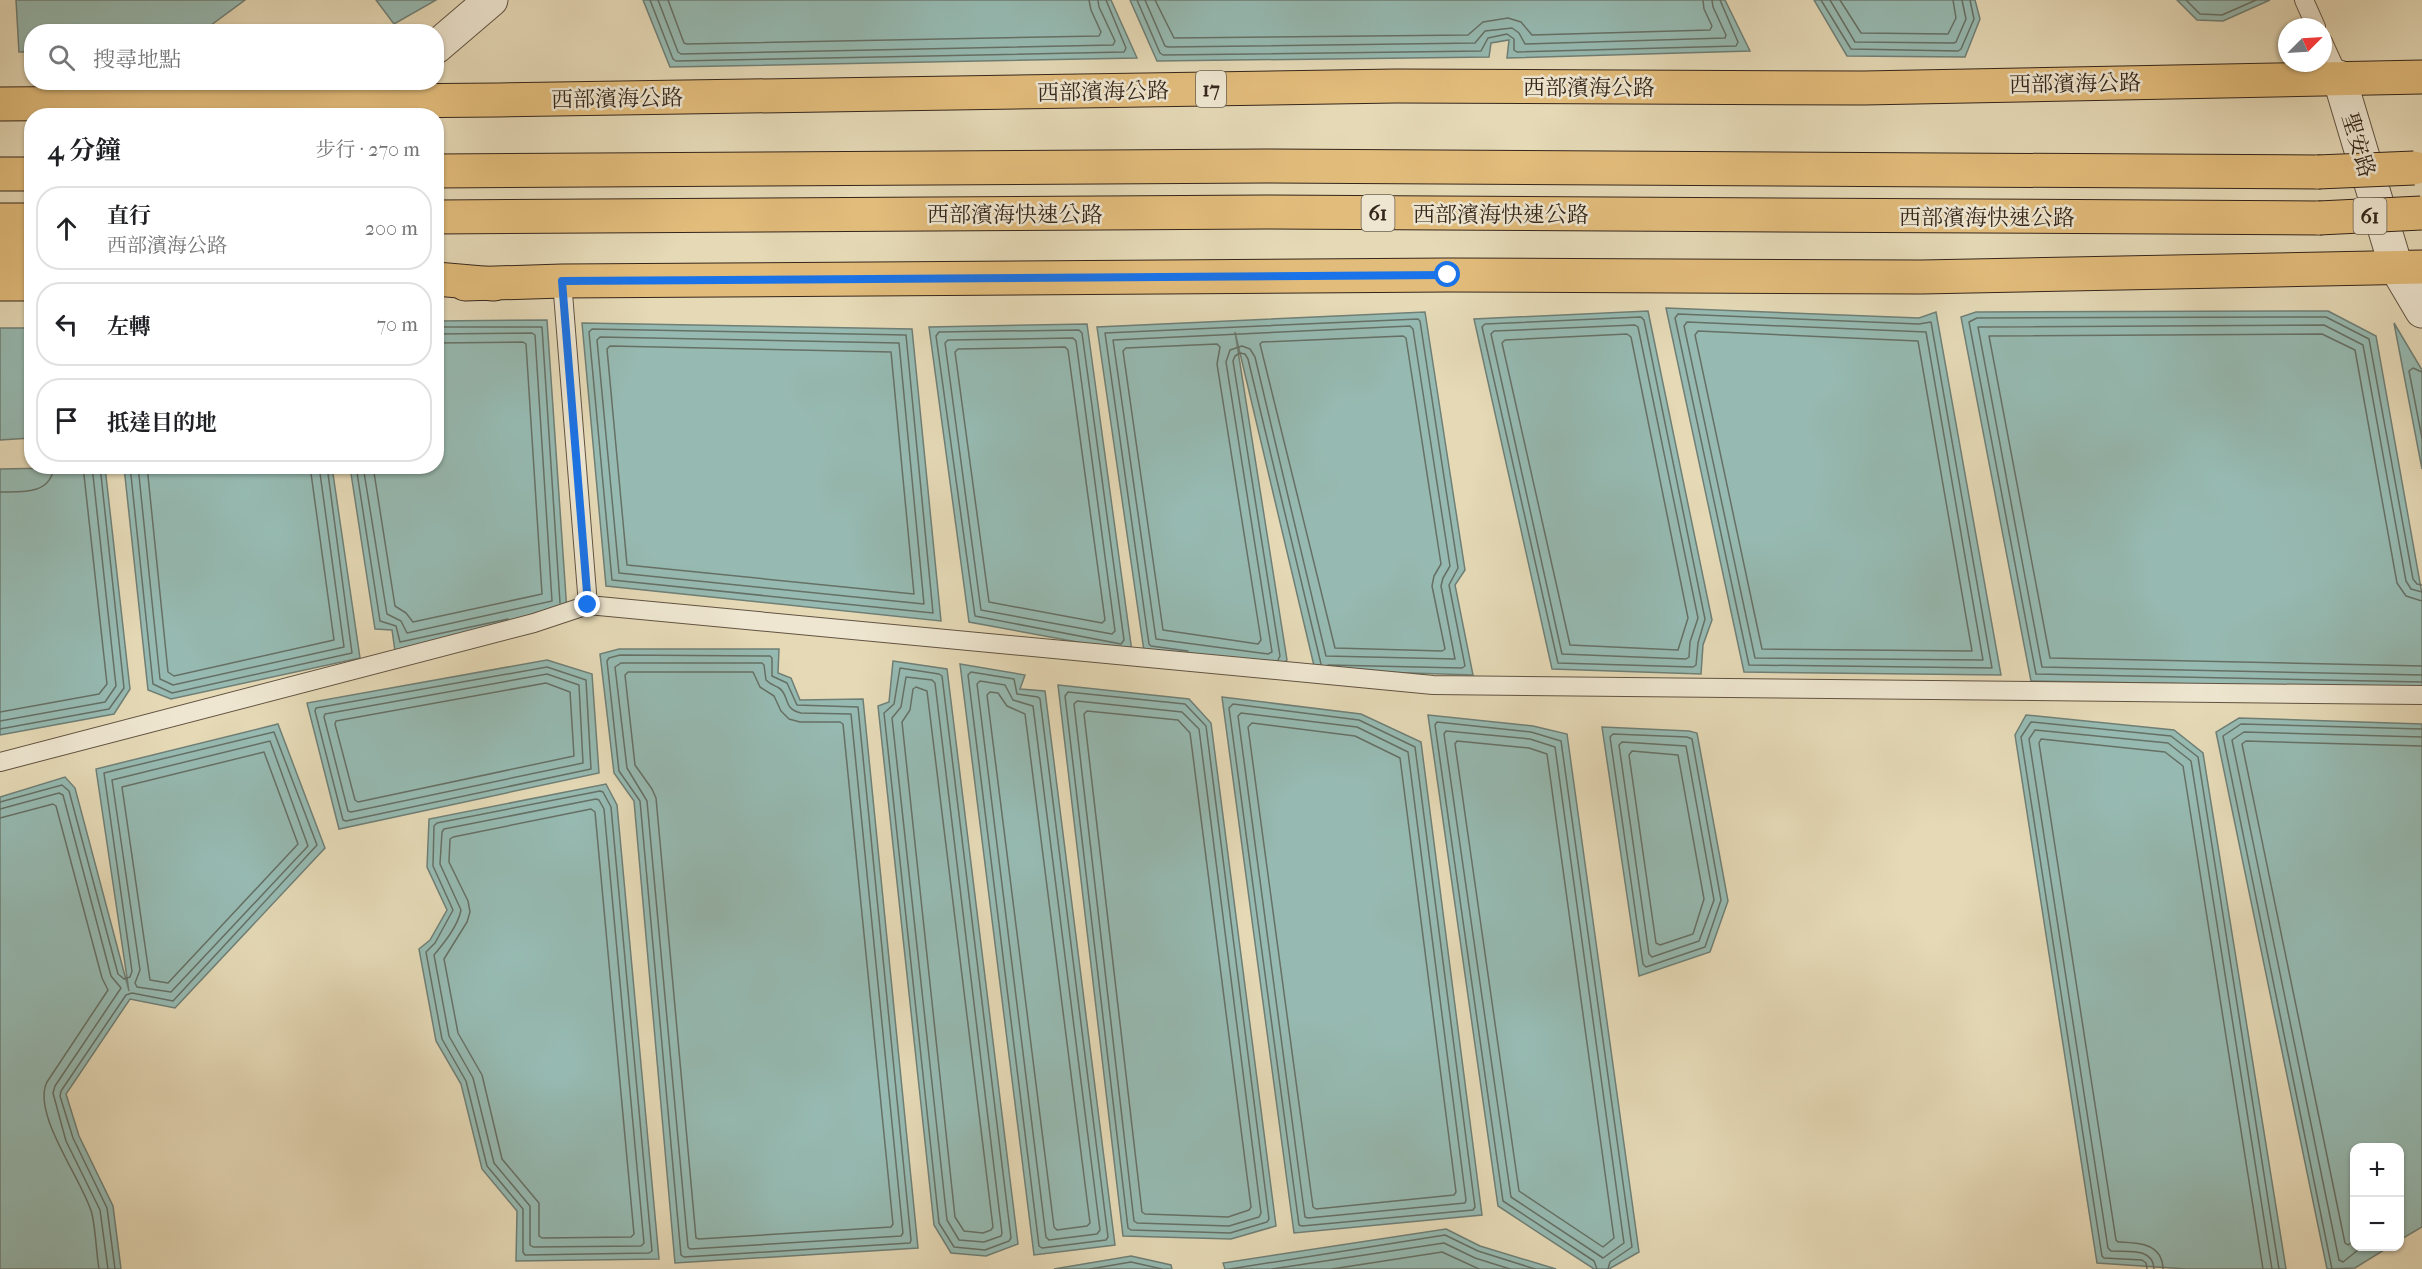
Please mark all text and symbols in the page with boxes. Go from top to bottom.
north arrow [2278,18,2332,72]
search box [24,24,444,90]
icon: search [45,41,78,74]
text: 搜尋地點 [93,47,181,73]
street label: 西部濱海公路 [2009,70,2141,98]
road number: 17 [1196,71,1226,107]
street label: 西部濱海公路 [1523,75,1655,101]
street label: 西部濱海公路 [1037,78,1169,106]
street label: 西部濱海公路 [551,85,683,113]
street label: 聖安路 [2336,110,2380,181]
text: 4 分鐘 [48,135,121,166]
text: 步行 · 270 m [316,138,420,161]
road number: 61 [1362,195,1394,231]
road number: 61 [2354,198,2386,234]
street label: 西部濱海快速公路 [927,202,1103,228]
street label: 西部濱海快速公路 [1413,202,1589,228]
text: 直行 [107,203,151,229]
street label: 西部濱海快速公路 [1899,205,2075,231]
icon: ahead [50,212,83,245]
text: 200 m [365,217,418,240]
text: 西部濱海公路 [107,234,227,257]
route start [1434,261,1460,287]
icon: left [50,308,83,341]
text: 70 m [376,313,418,336]
text: 左轉 [107,314,151,340]
icon: arrive [50,404,83,437]
text: 抵達目的地 [107,410,217,436]
route end [574,591,600,617]
map controls [2350,1143,2404,1251]
button: + [2350,1143,2404,1197]
button: − [2350,1197,2404,1251]

